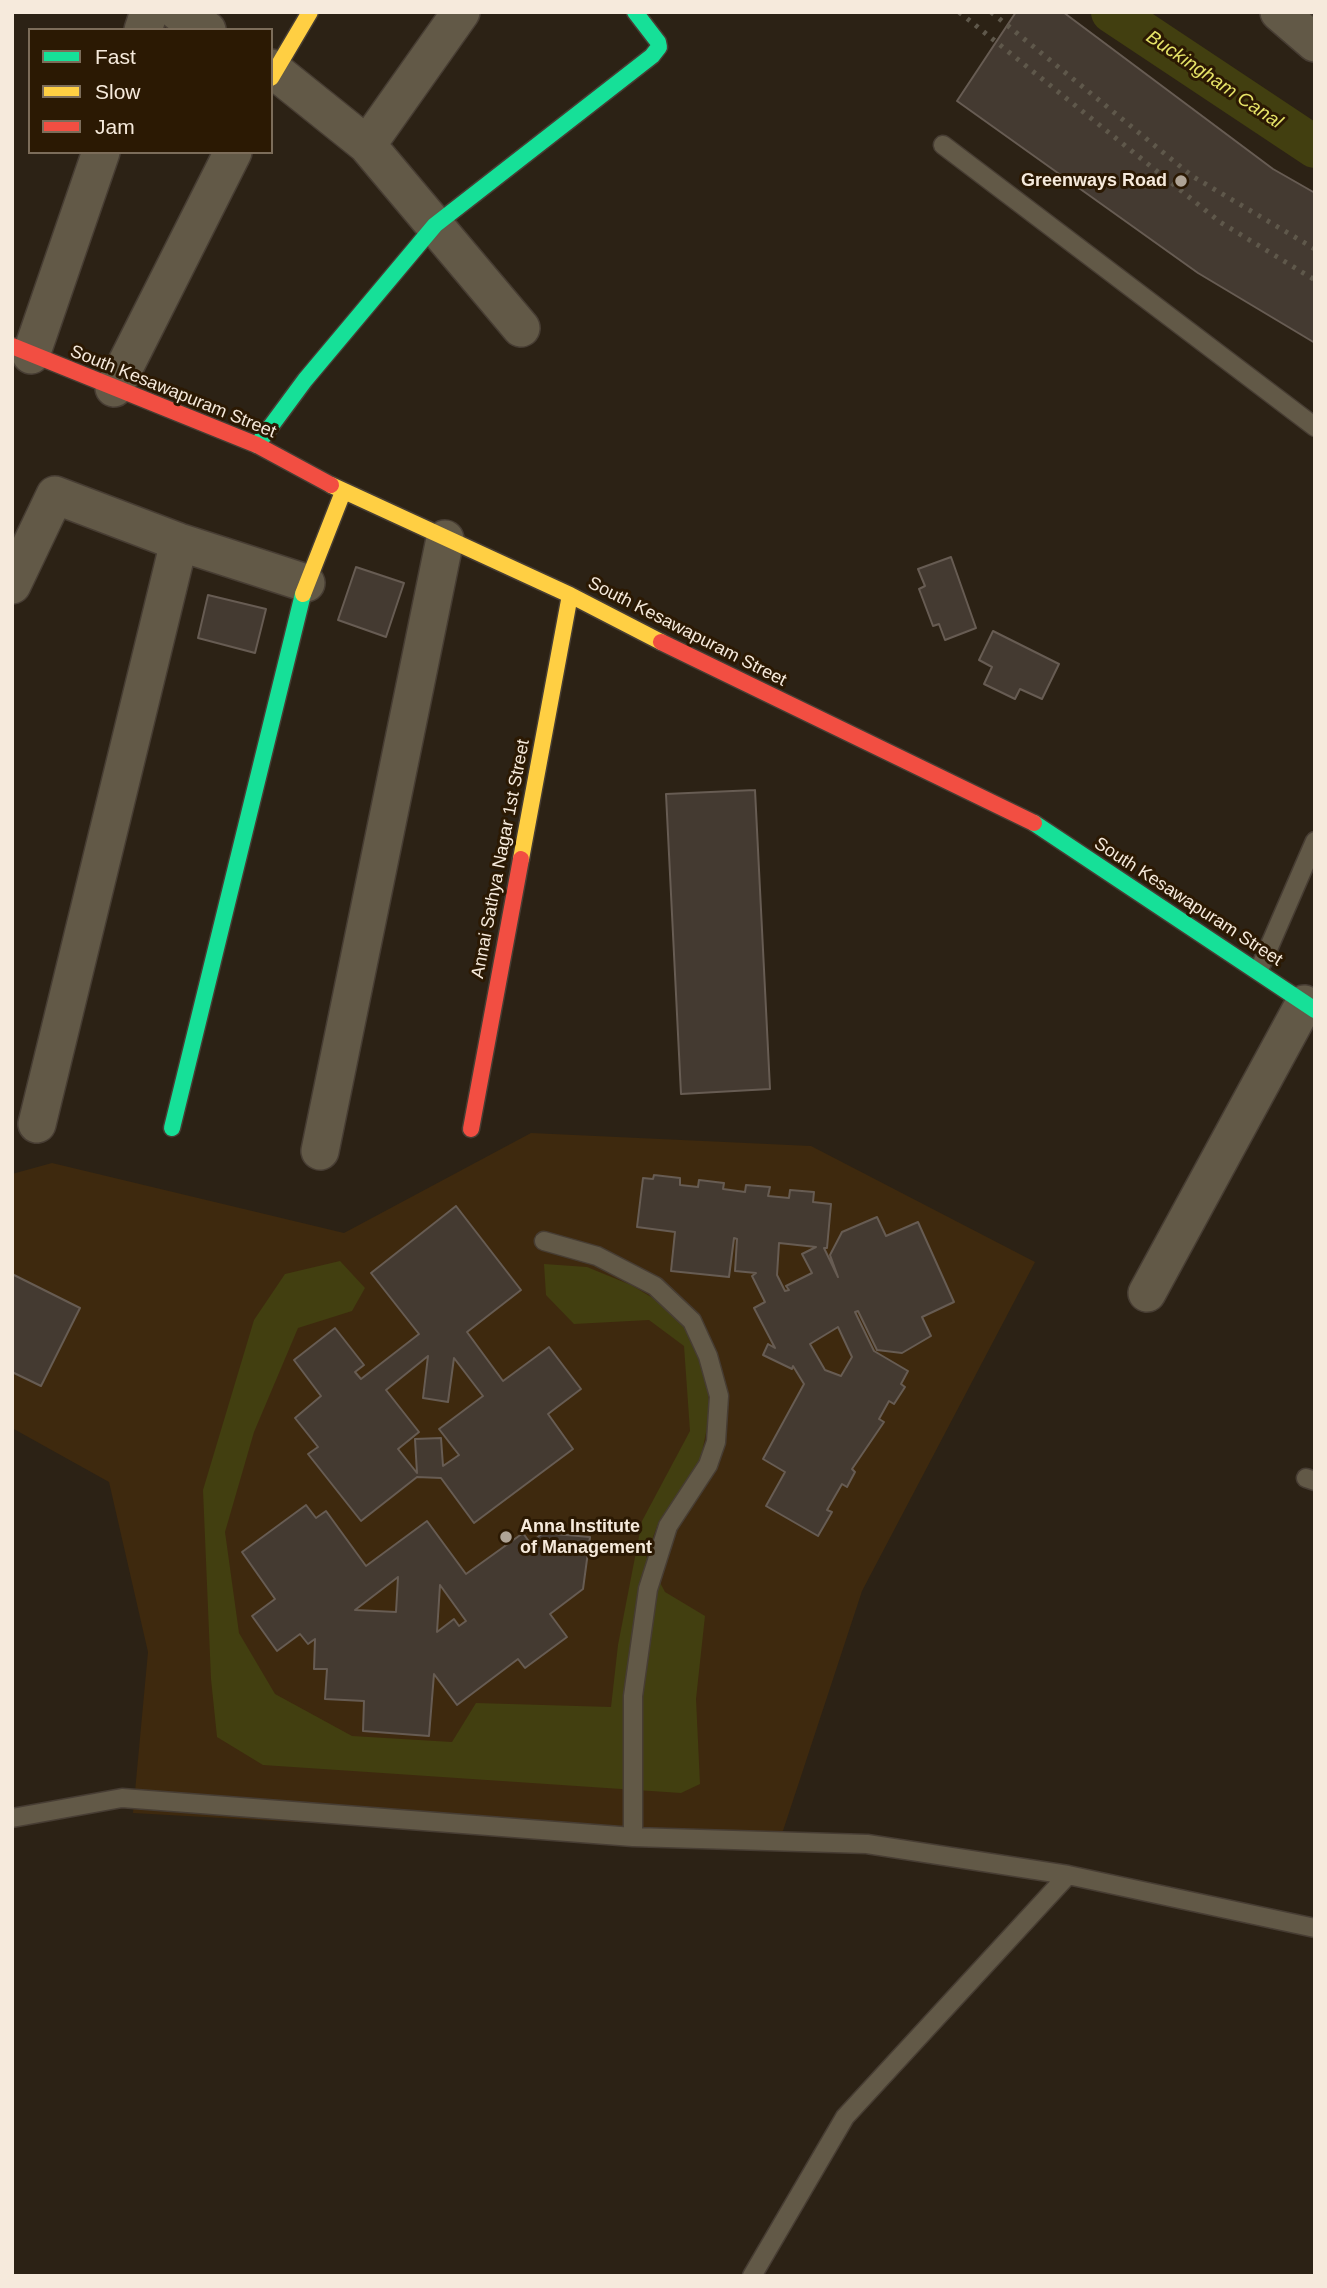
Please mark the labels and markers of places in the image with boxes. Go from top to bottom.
place label: Greenways Road [1021,170,1167,192]
marker: Greenways Road [1173,173,1189,189]
place label: Anna Institute of Management [520,1516,652,1558]
marker: Anna Institute of Management [498,1529,514,1545]

